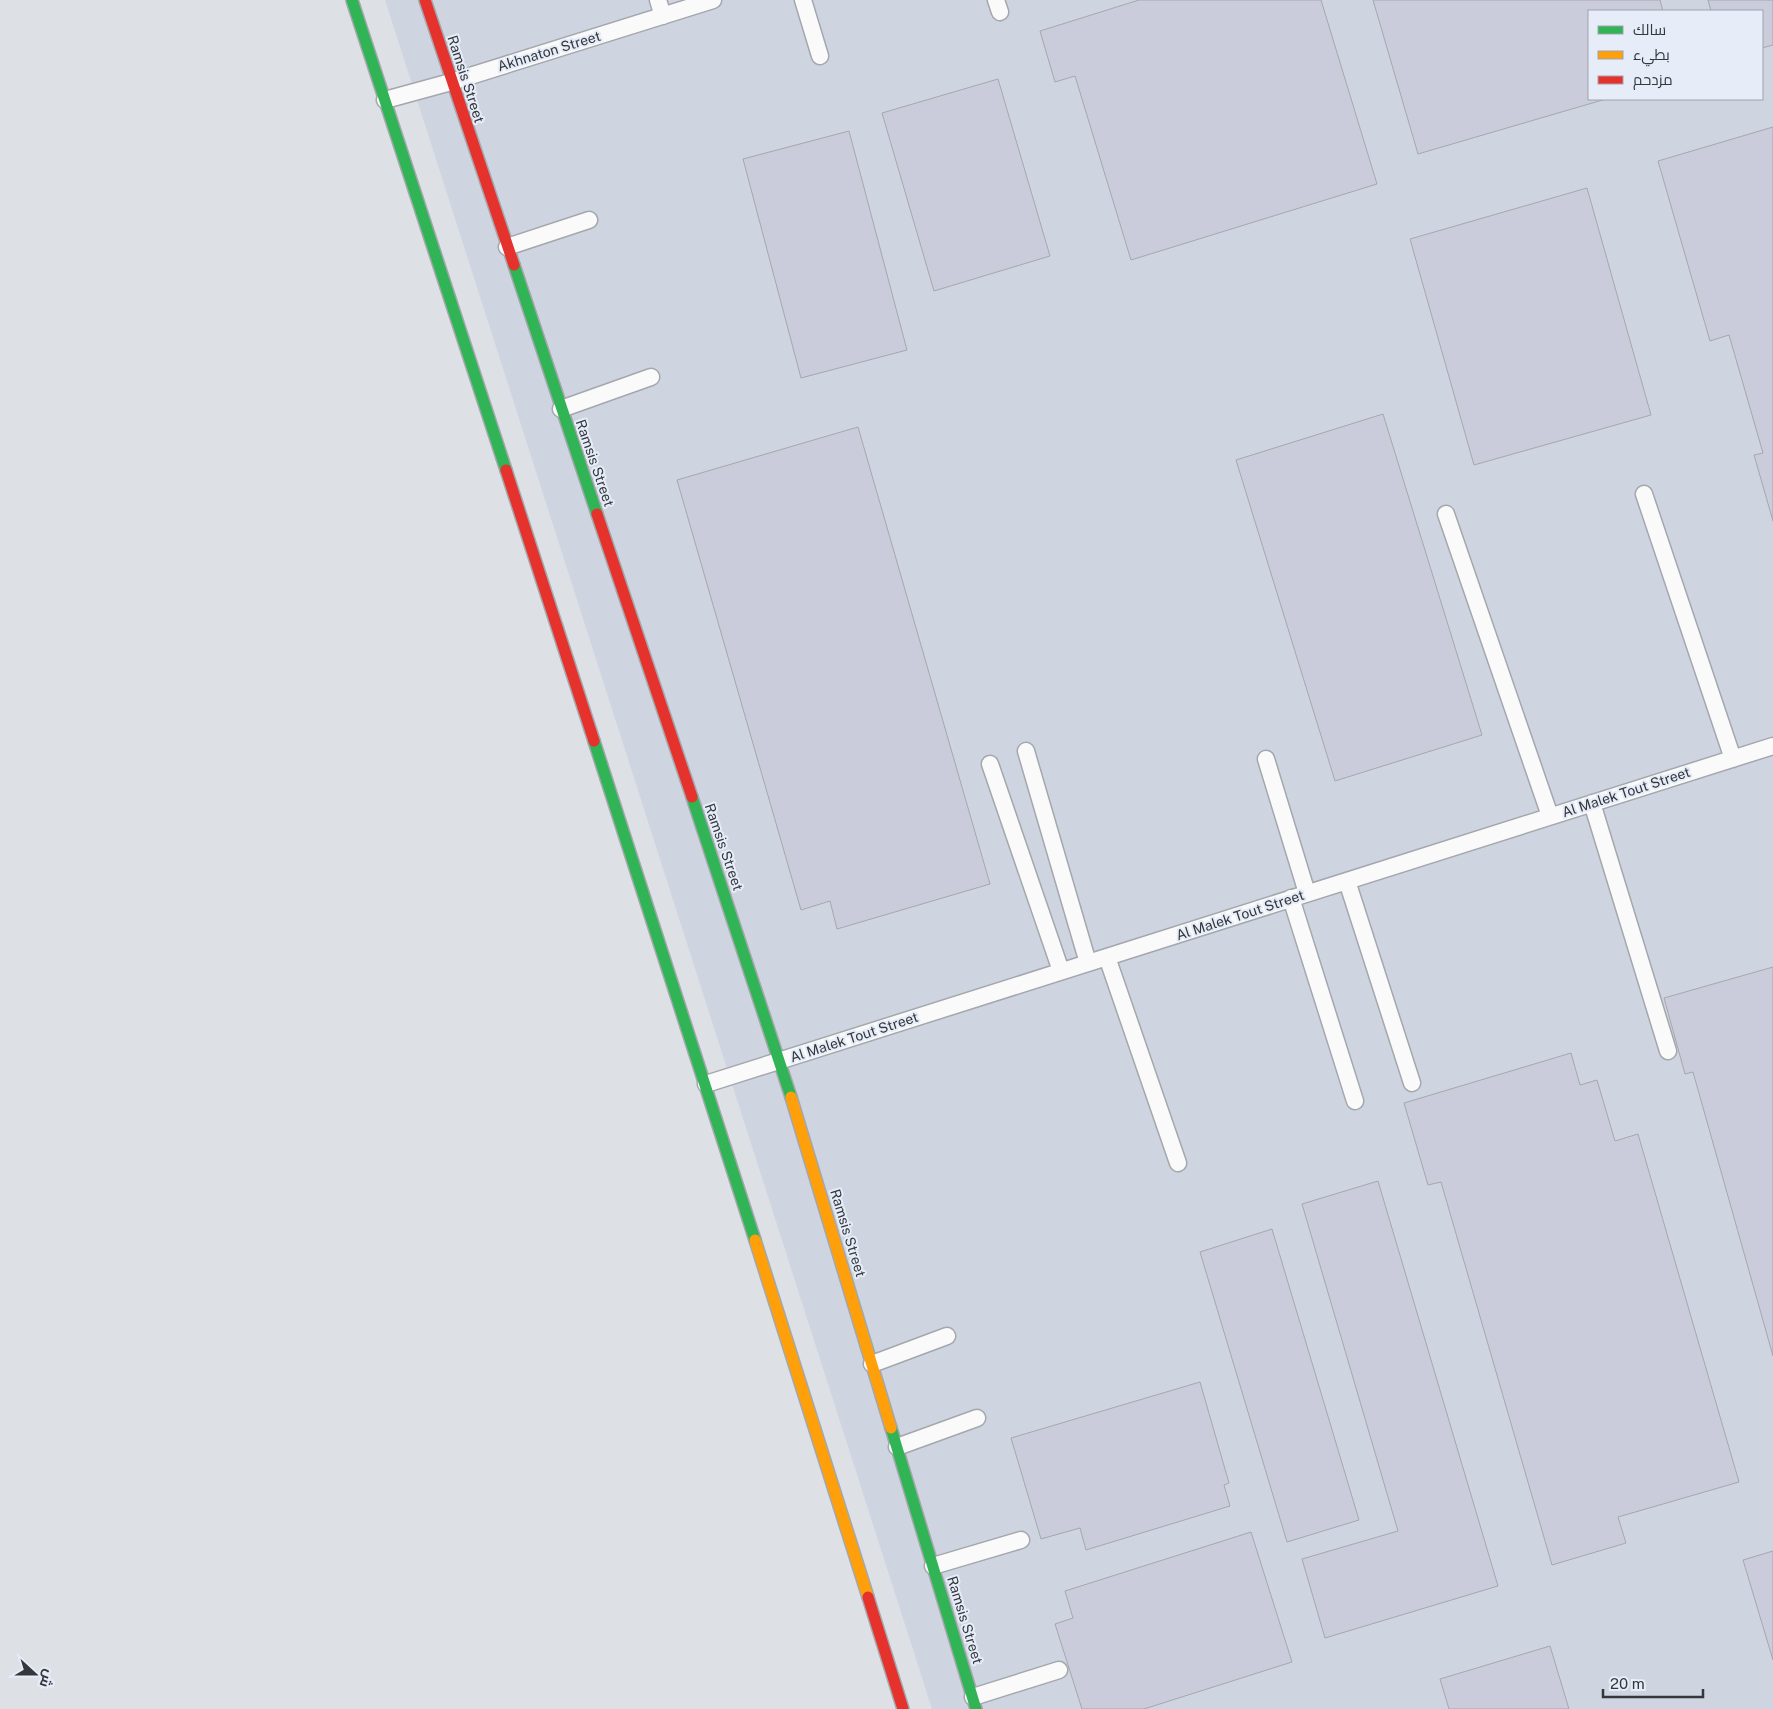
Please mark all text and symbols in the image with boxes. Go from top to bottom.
legend [1588,10,1763,100]
text: سالك [1633,21,1666,38]
street label: Akhnaton Street [496,28,602,74]
street label: Ramsis Street [444,33,488,125]
text: بطيء [1633,46,1670,67]
text: مزدحم [1633,71,1673,90]
street label: Ramsis Street [573,417,617,509]
street label: Al Malek Tout Street [1560,764,1692,820]
street label: Ramsis Street [702,801,746,893]
street label: Al Malek Tout Street [1174,887,1306,943]
street label: Al Malek Tout Street [788,1009,920,1065]
street label: Ramsis Street [827,1187,869,1279]
street label: Ramsis Street [944,1574,986,1666]
north arrow [10,1649,60,1699]
scale bar [1603,1666,1703,1698]
text: ش [36,1667,58,1690]
text: 20 m [1610,1675,1645,1692]

